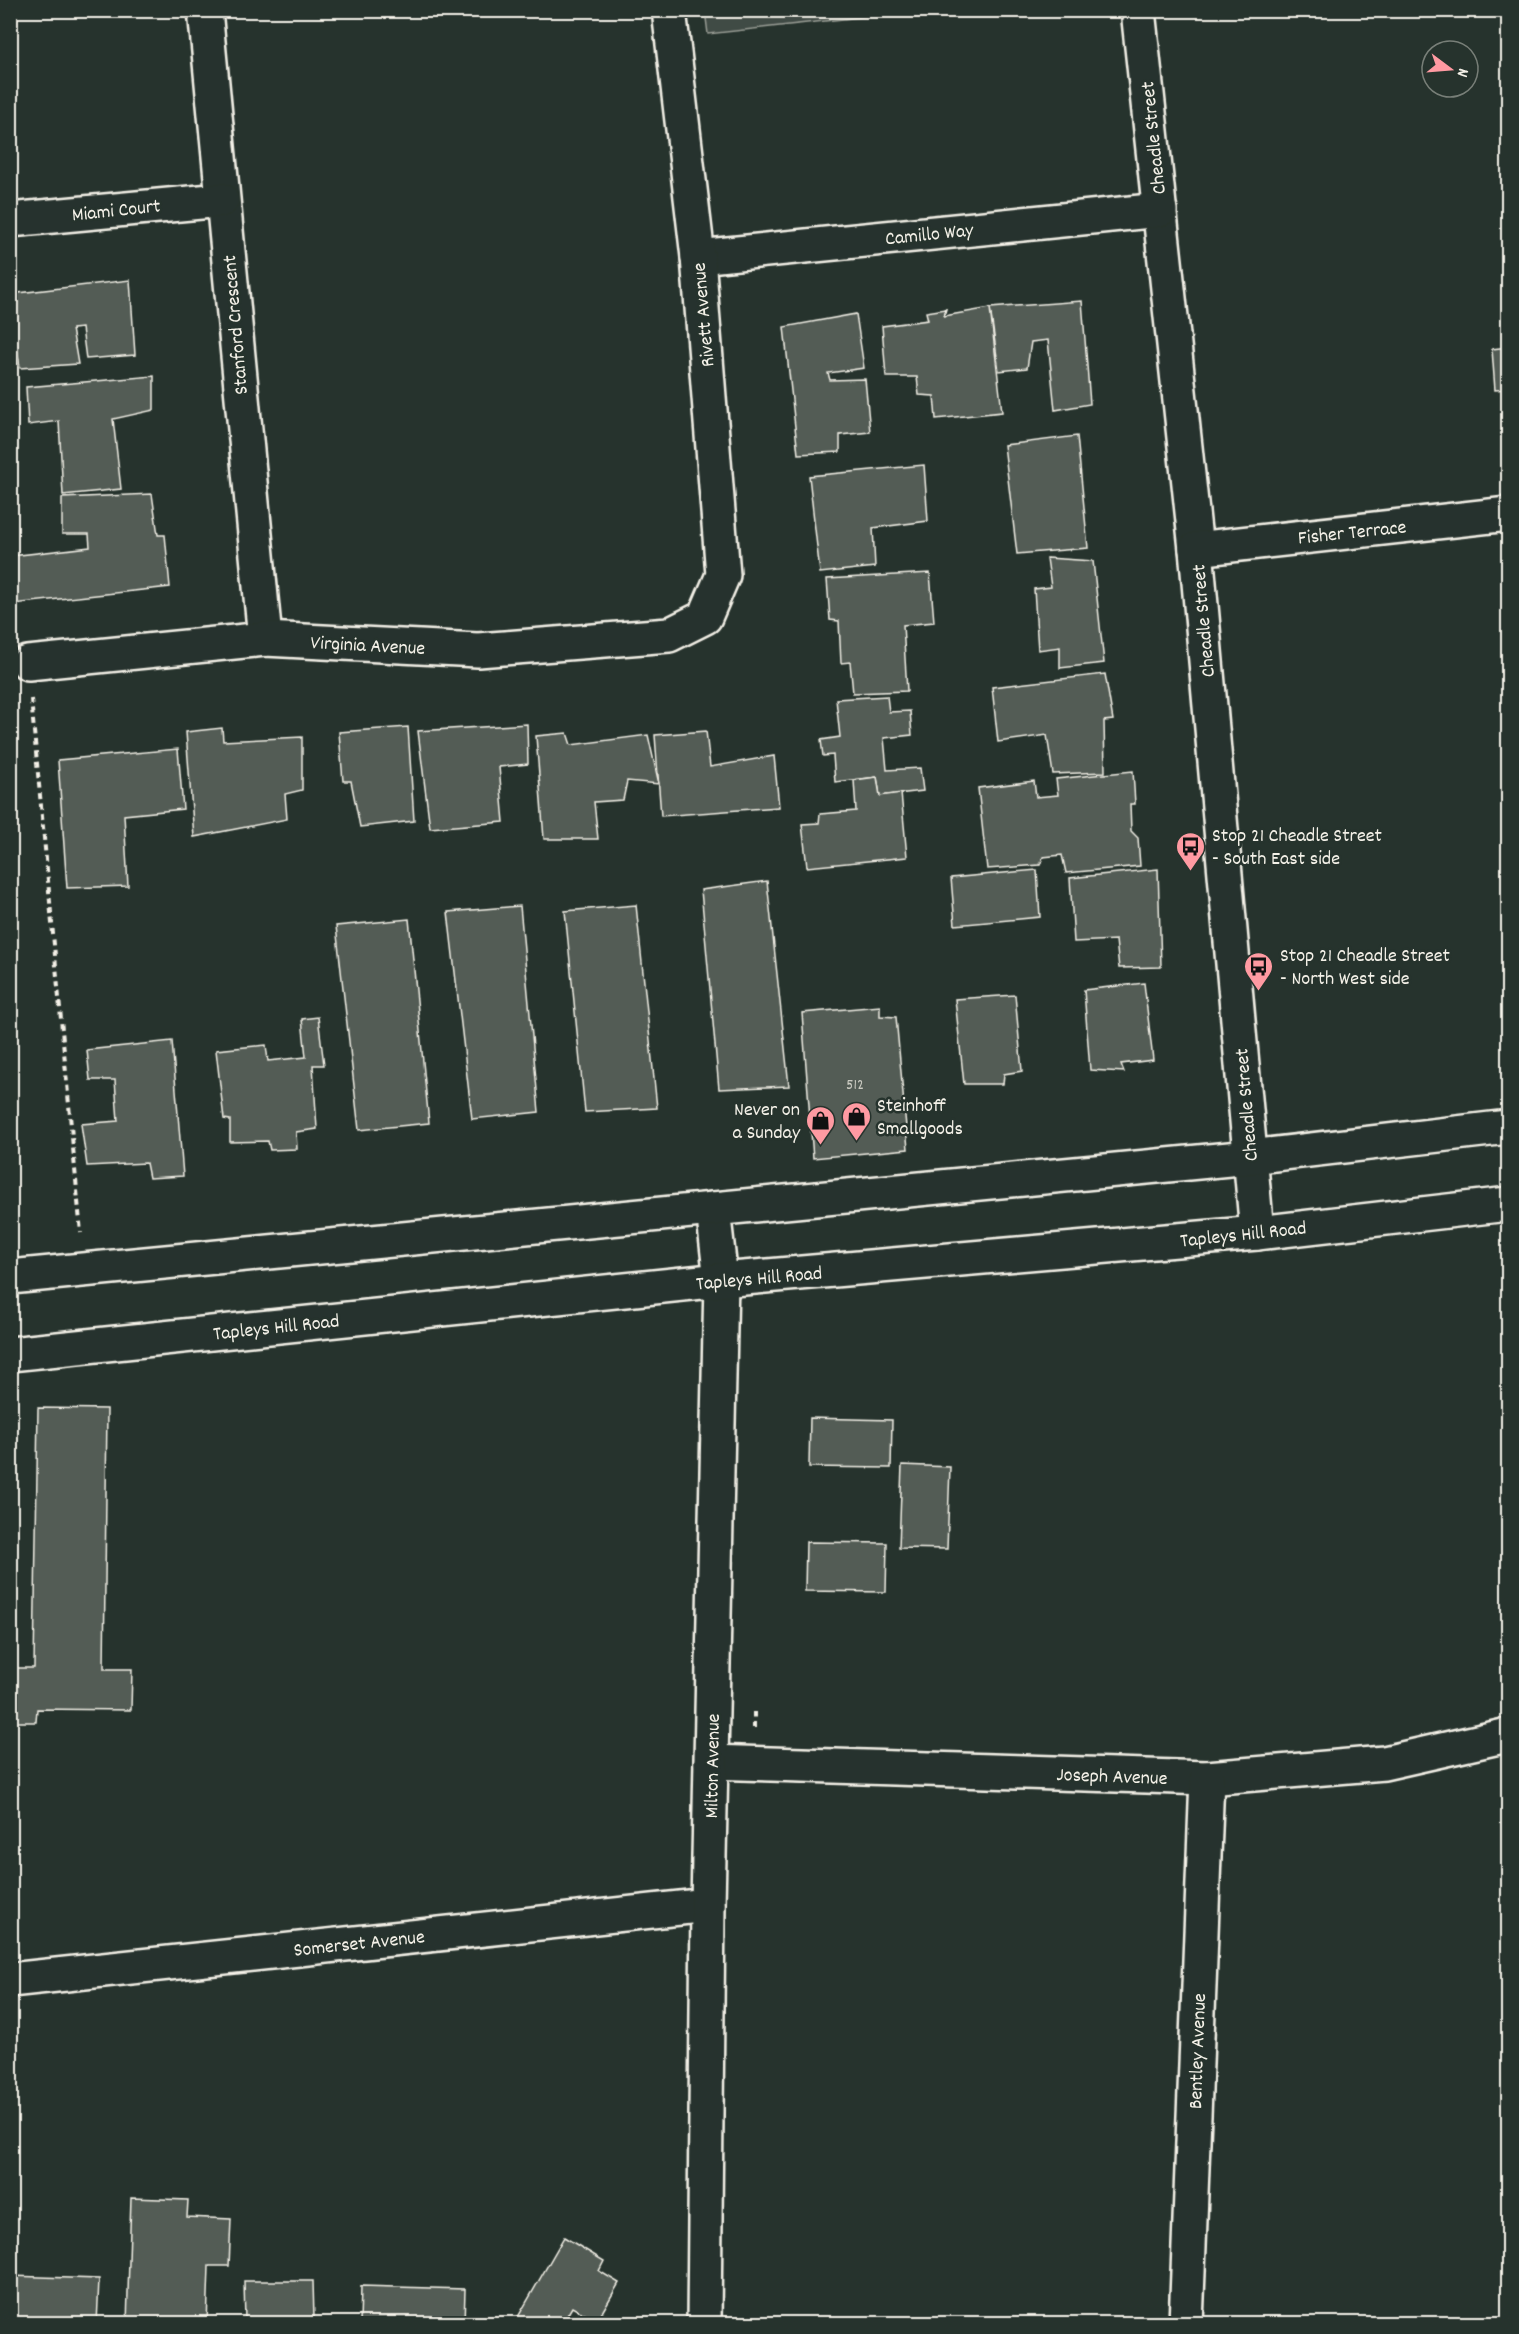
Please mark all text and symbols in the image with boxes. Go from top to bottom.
north arrow [1420,39,1480,99]
text: N [1450,65,1474,80]
street label: Cheadle Street [1135,80,1175,196]
street label: Miami Court [71,193,162,231]
street label: Camillo Way [884,217,976,255]
street label: Stanford Crescent [217,254,257,396]
street label: Rivett Avenue [686,261,723,368]
street label: Fisher Terrace [1297,514,1408,554]
street label: Cheadle Street [1186,563,1224,678]
street label: Virginia Avenue [310,630,426,664]
place label: Stop 21 Cheadle Street - South East side [1212,823,1382,874]
bus stop icon: Stop 21 Cheadle Street - South East side [1175,830,1207,872]
place label: Stop 21 Cheadle Street - North West side [1280,943,1450,994]
bus stop icon: Stop 21 Cheadle Street - North West side [1243,950,1275,992]
street label: Cheadle Street [1229,1047,1267,1162]
house number: 512 [846,1074,864,1097]
place label: Steinhoff Smallgoods [877,1093,963,1144]
place label: Never on a Sunday [733,1097,801,1148]
shop icon: Steinhoff Smallgoods [840,1100,872,1142]
shop icon: Never on a Sunday [805,1104,837,1146]
street label: Tapleys Hill Road [1179,1215,1308,1257]
street label: Tapleys Hill Road [695,1261,824,1299]
street label: Tapleys Hill Road [212,1308,341,1350]
street label: Milton Avenue [699,1713,729,1819]
street label: Joseph Avenue [1056,1762,1168,1794]
street label: Somerset Avenue [292,1924,426,1966]
street label: Bentley Avenue [1183,1993,1215,2109]

